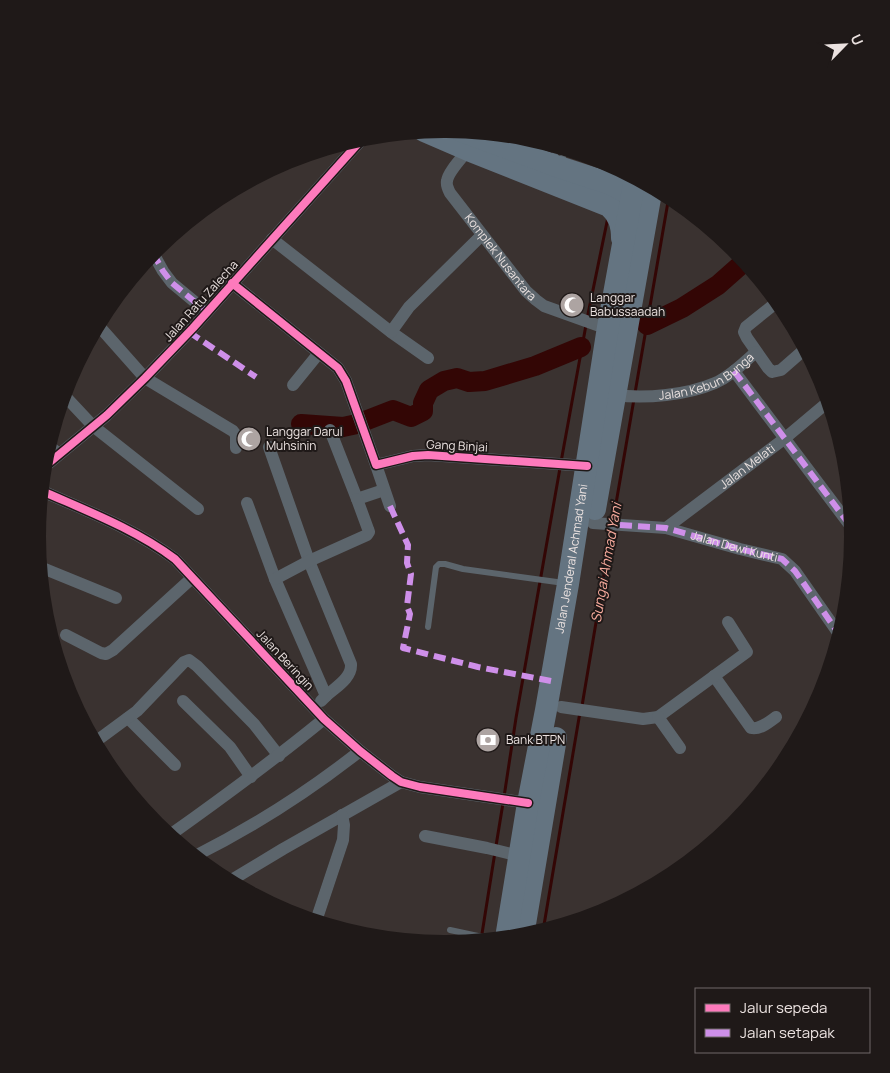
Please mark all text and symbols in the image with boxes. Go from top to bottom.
north arrow [820,20,870,70]
text: U [847,31,868,48]
street label: Komplek Nusantara [461,210,540,304]
street label: Jalan Ratu Zalecha [159,256,242,345]
place label: Langgar Babussaadah [590,289,665,320]
mosque icon: Langgar Babussaadah [559,292,585,318]
street label: Jalan Kebun Bunga [658,349,757,404]
place label: Langgar Darul Muhsinin [266,423,343,454]
mosque icon: Langgar Darul Muhsinin [236,426,262,452]
street label: Gang Binjai [426,435,488,456]
street label: Jalan Melati [716,440,778,493]
street label: Jalan Jenderal Achmad Yani [551,483,591,635]
water label: Sungai Ahmad Yani [586,500,626,624]
street label: Jalan Dewi Kunti [689,527,780,566]
street label: Jalan Beringin [253,626,318,694]
bank icon: Bank BTPN [475,727,501,753]
place label: Bank BTPN [506,731,565,748]
legend [695,988,870,1053]
text: Jalur sepeda [740,997,827,1018]
text: Jalan setapak [740,1022,835,1043]

